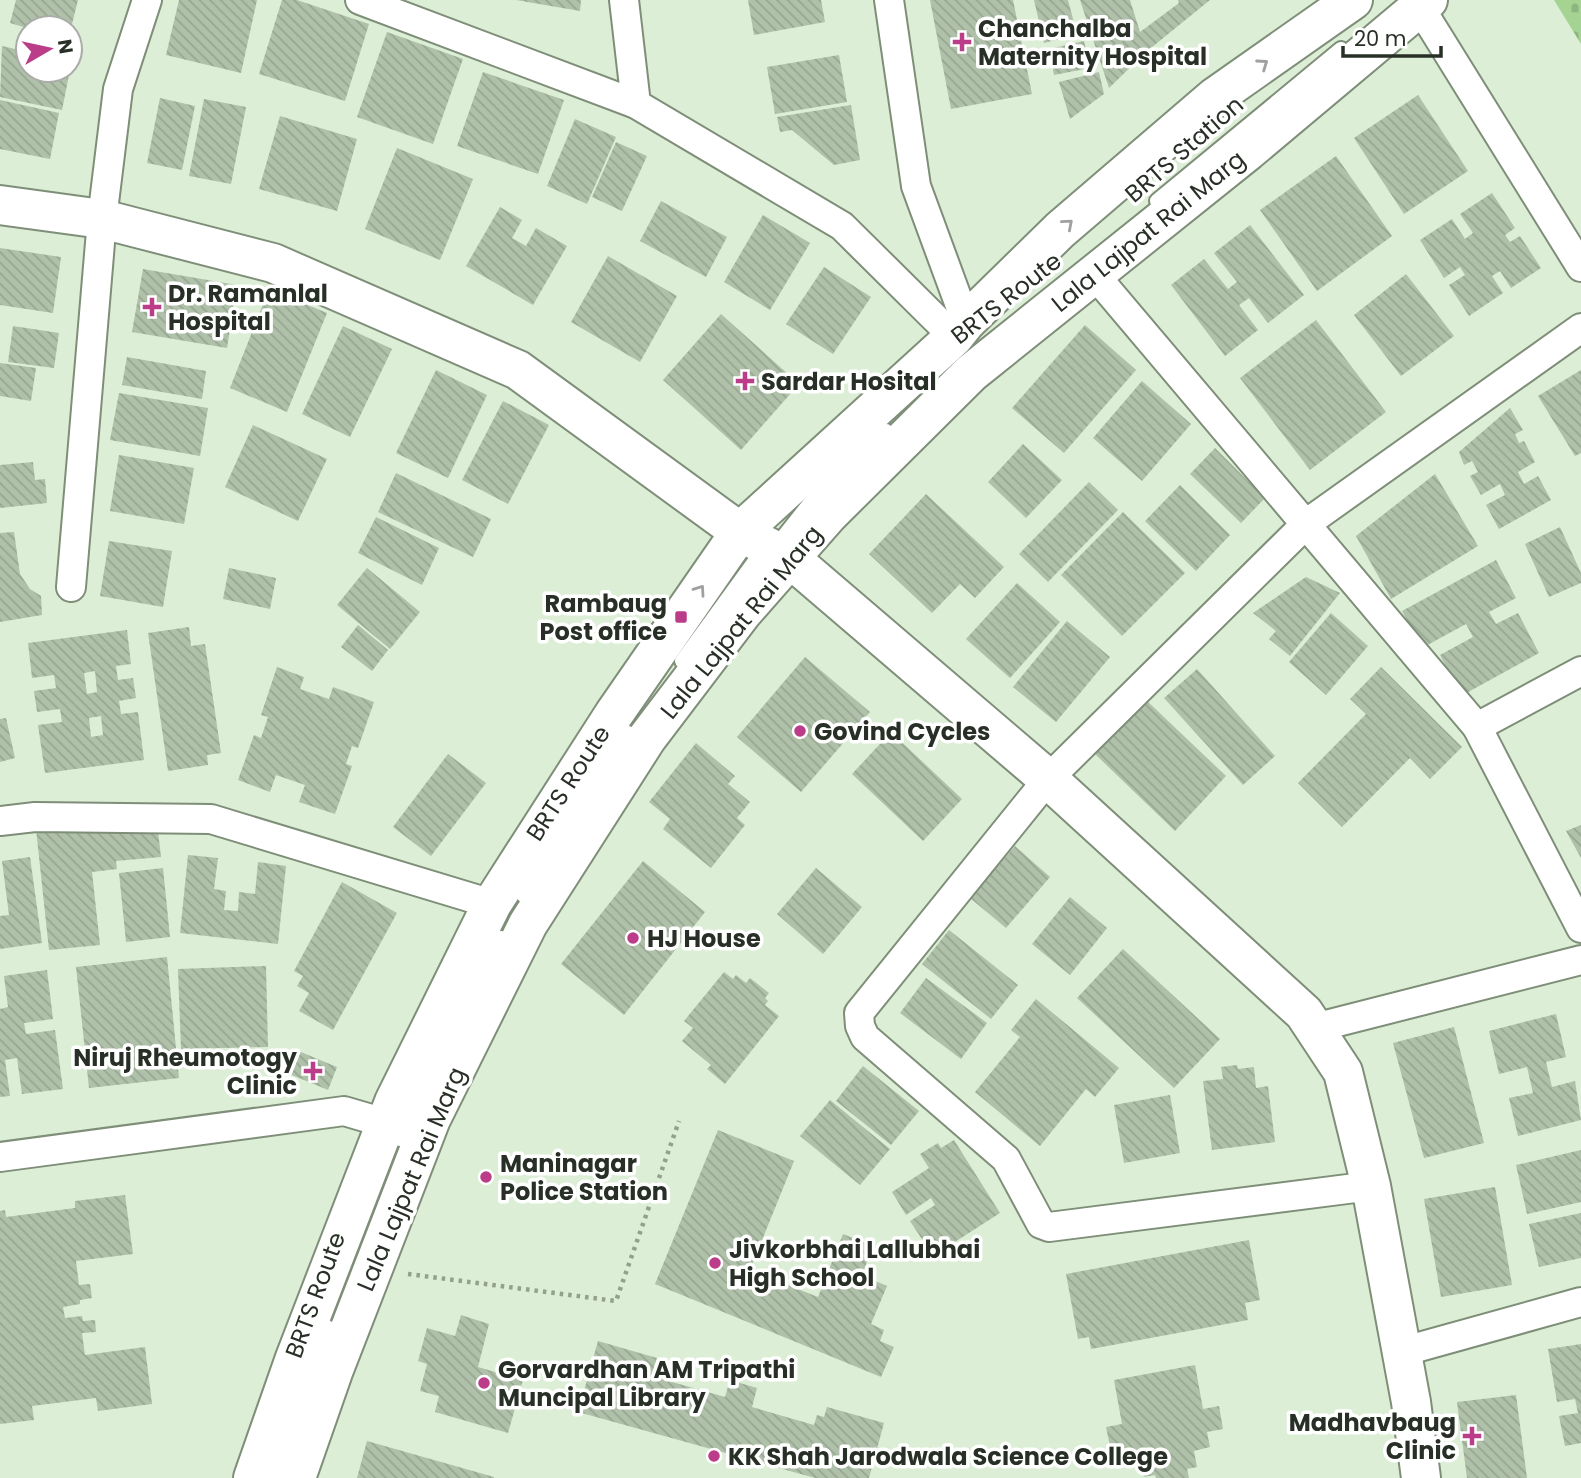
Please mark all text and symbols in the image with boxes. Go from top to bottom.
place label: Chanchalba Maternity Hospital [978,12,1207,73]
north arrow [14,14,84,84]
scale bar [1343,14,1441,58]
text: 20 m [1354,24,1407,53]
marker: Chanchalba Maternity Hospital [952,32,972,52]
text: N [51,37,80,56]
one-way arrow [1255,60,1268,72]
street label: BRTS Station [1118,88,1250,210]
street label: Lala Lajpat Rai Marg [1044,143,1252,319]
one-way arrow [1060,220,1073,232]
street label: BRTS Route [944,244,1068,352]
place label: Dr. Ramanlal Hospital [168,277,328,338]
marker: Dr. Ramanlal Hospital [142,297,162,317]
place label: Sardar Hosital [761,365,937,398]
marker: Sardar Hosital [735,371,755,391]
street label: Lala Lajpat Rai Marg [653,518,829,726]
one-way arrow [692,585,704,598]
place label: Rambaug Post office [540,587,667,648]
marker: Rambaug Post office [673,609,689,625]
place label: Govind Cycles [814,715,990,748]
street label: BRTS Route [518,719,618,847]
marker: Govind Cycles [792,723,808,739]
place label: HJ House [647,922,761,955]
marker: HJ House [625,930,641,946]
place label: Niruj Rheumotogy Clinic [73,1041,298,1102]
marker: Niruj Rheumotogy Clinic [303,1061,323,1081]
street label: Lala Lajpat Rai Marg [349,1062,473,1296]
place label: Maninagar Police Station [500,1147,668,1208]
marker: Maninagar Police Station [478,1169,494,1185]
street label: BRTS Route [277,1227,353,1363]
place label: Jivkorbhai Lallubhai High School [729,1233,980,1294]
marker: Jivkorbhai Lallubhai High School [707,1255,723,1271]
place label: Gorvardhan AM Tripathi Muncipal Library [498,1353,795,1414]
marker: Gorvardhan AM Tripathi Muncipal Library [476,1375,492,1391]
place label: Madhavbaug Clinic [1289,1406,1456,1467]
marker: Madhavbaug Clinic [1462,1426,1482,1446]
place label: KK Shah Jarodwala Science College [728,1440,1168,1473]
marker: KK Shah Jarodwala Science College [706,1448,722,1464]

